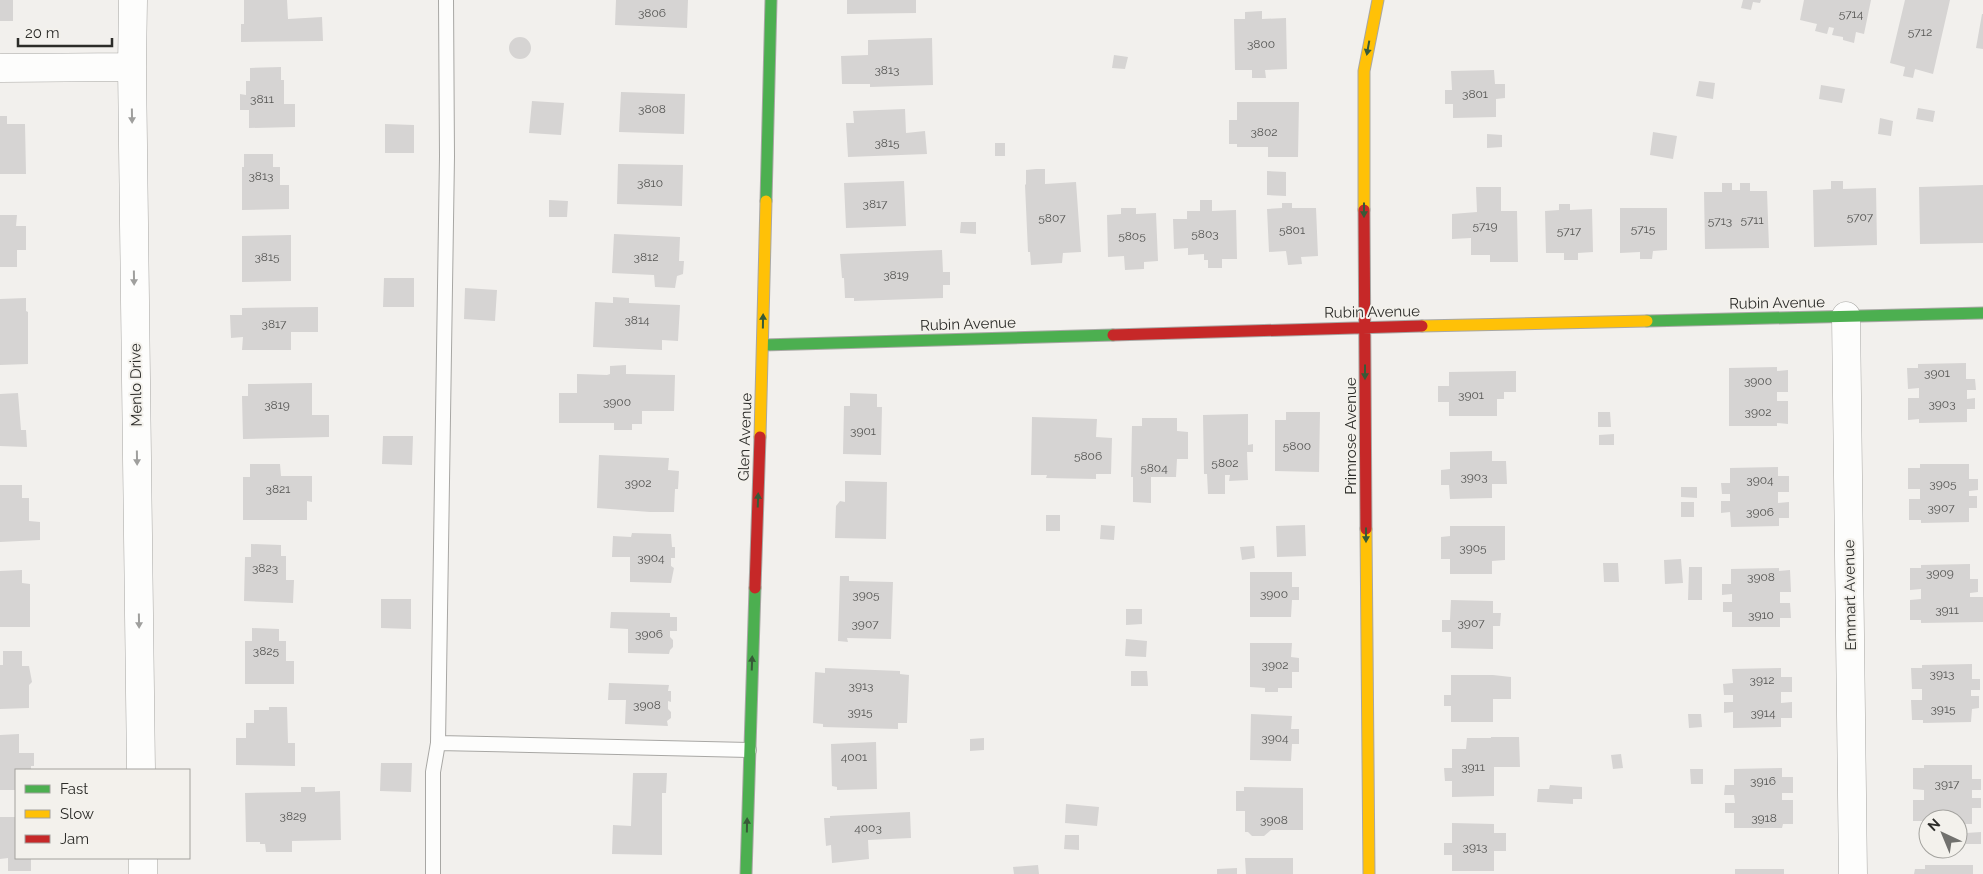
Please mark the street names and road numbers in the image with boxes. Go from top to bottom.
street label: Rubin Avenue [1729,293,1825,313]
street label: Rubin Avenue [1324,302,1420,322]
street label: Rubin Avenue [920,313,1016,335]
street label: Menlo Drive [126,343,146,427]
street label: Primrose Avenue [1342,377,1360,495]
street label: Glen Avenue [734,392,756,481]
street label: Emmart Avenue [1840,539,1860,651]

